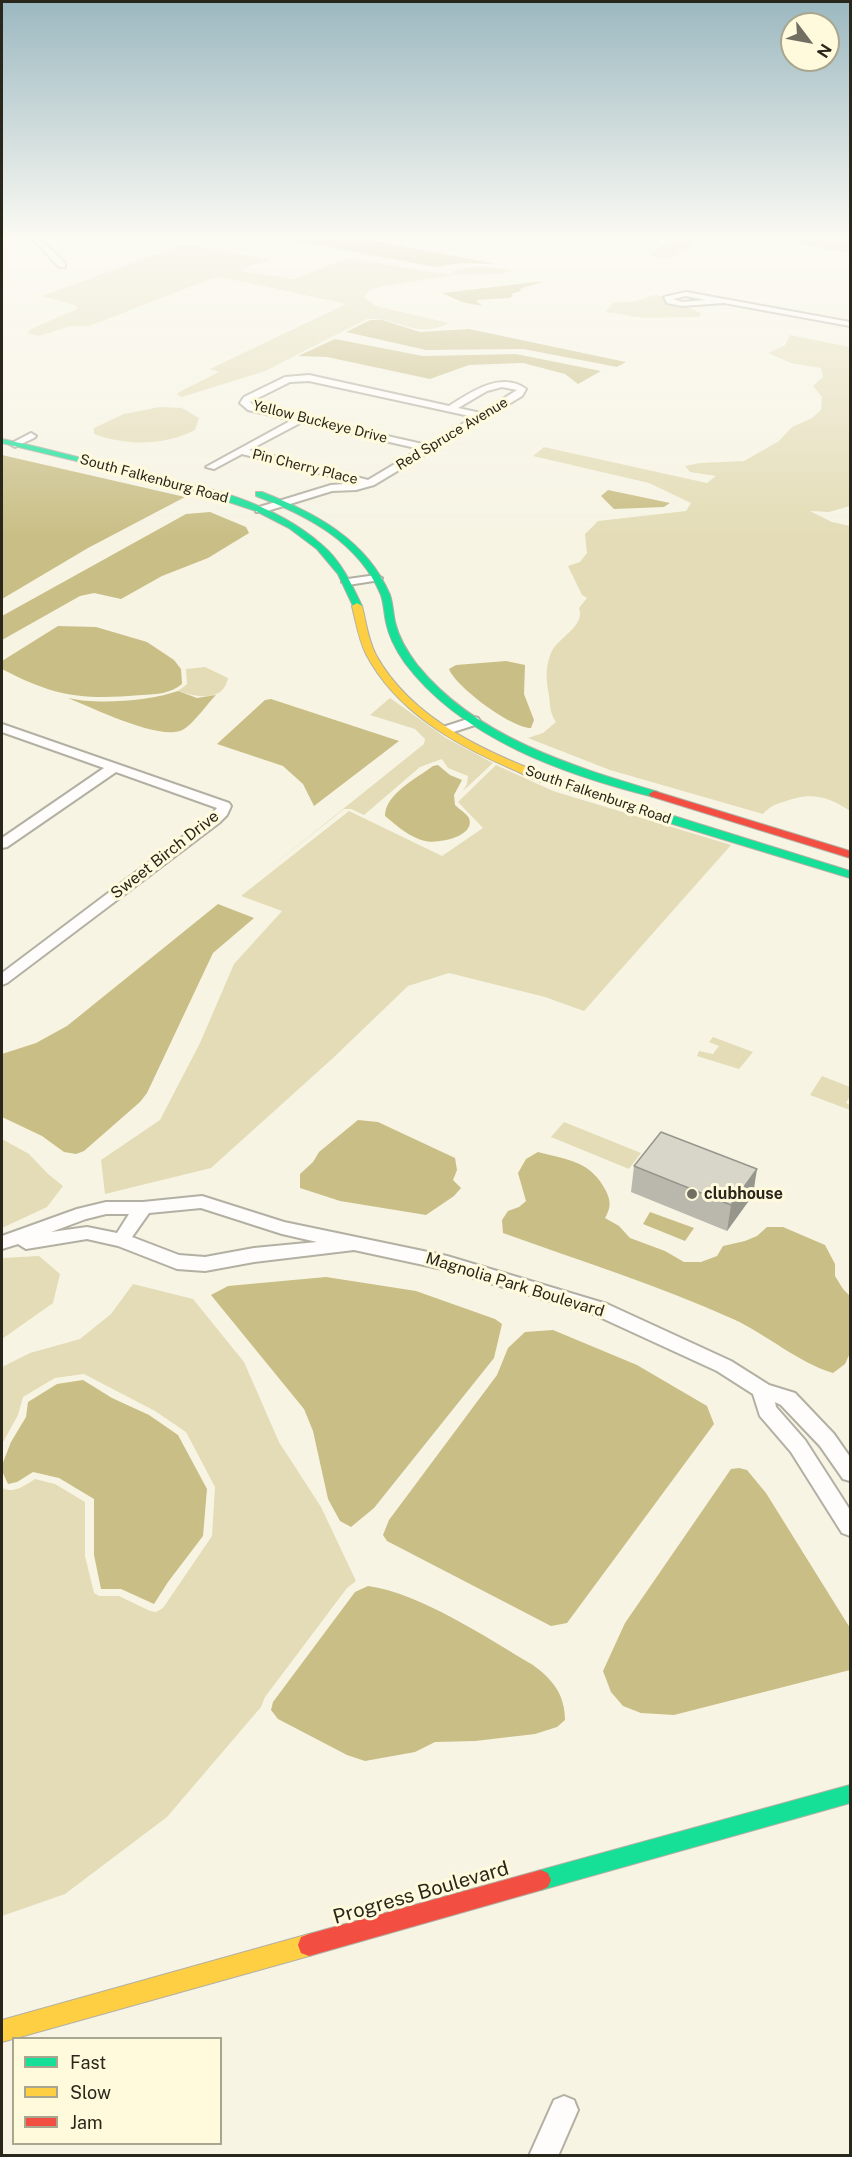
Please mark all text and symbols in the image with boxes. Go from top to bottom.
north arrow [780,12,840,72]
text: N [813,40,835,61]
street label: Red Spruce Avenue [393,394,511,474]
street label: Yellow Buckeye Drive [251,397,389,447]
street label: Pin Cherry Place [251,446,359,488]
street label: South Falkenburg Road [78,451,230,507]
street label: South Falkenburg Road [523,762,673,828]
street label: Sweet Birch Drive [107,807,223,903]
place label: clubhouse [704,1184,783,1204]
marker: clubhouse [685,1187,699,1201]
street label: Magnolia Park Boulevard [423,1249,607,1321]
street label: Progress Boulevard [330,1856,512,1930]
legend [12,2037,222,2145]
text: Fast [70,2052,106,2073]
text: Slow [70,2082,111,2103]
text: Jam [70,2112,103,2133]

